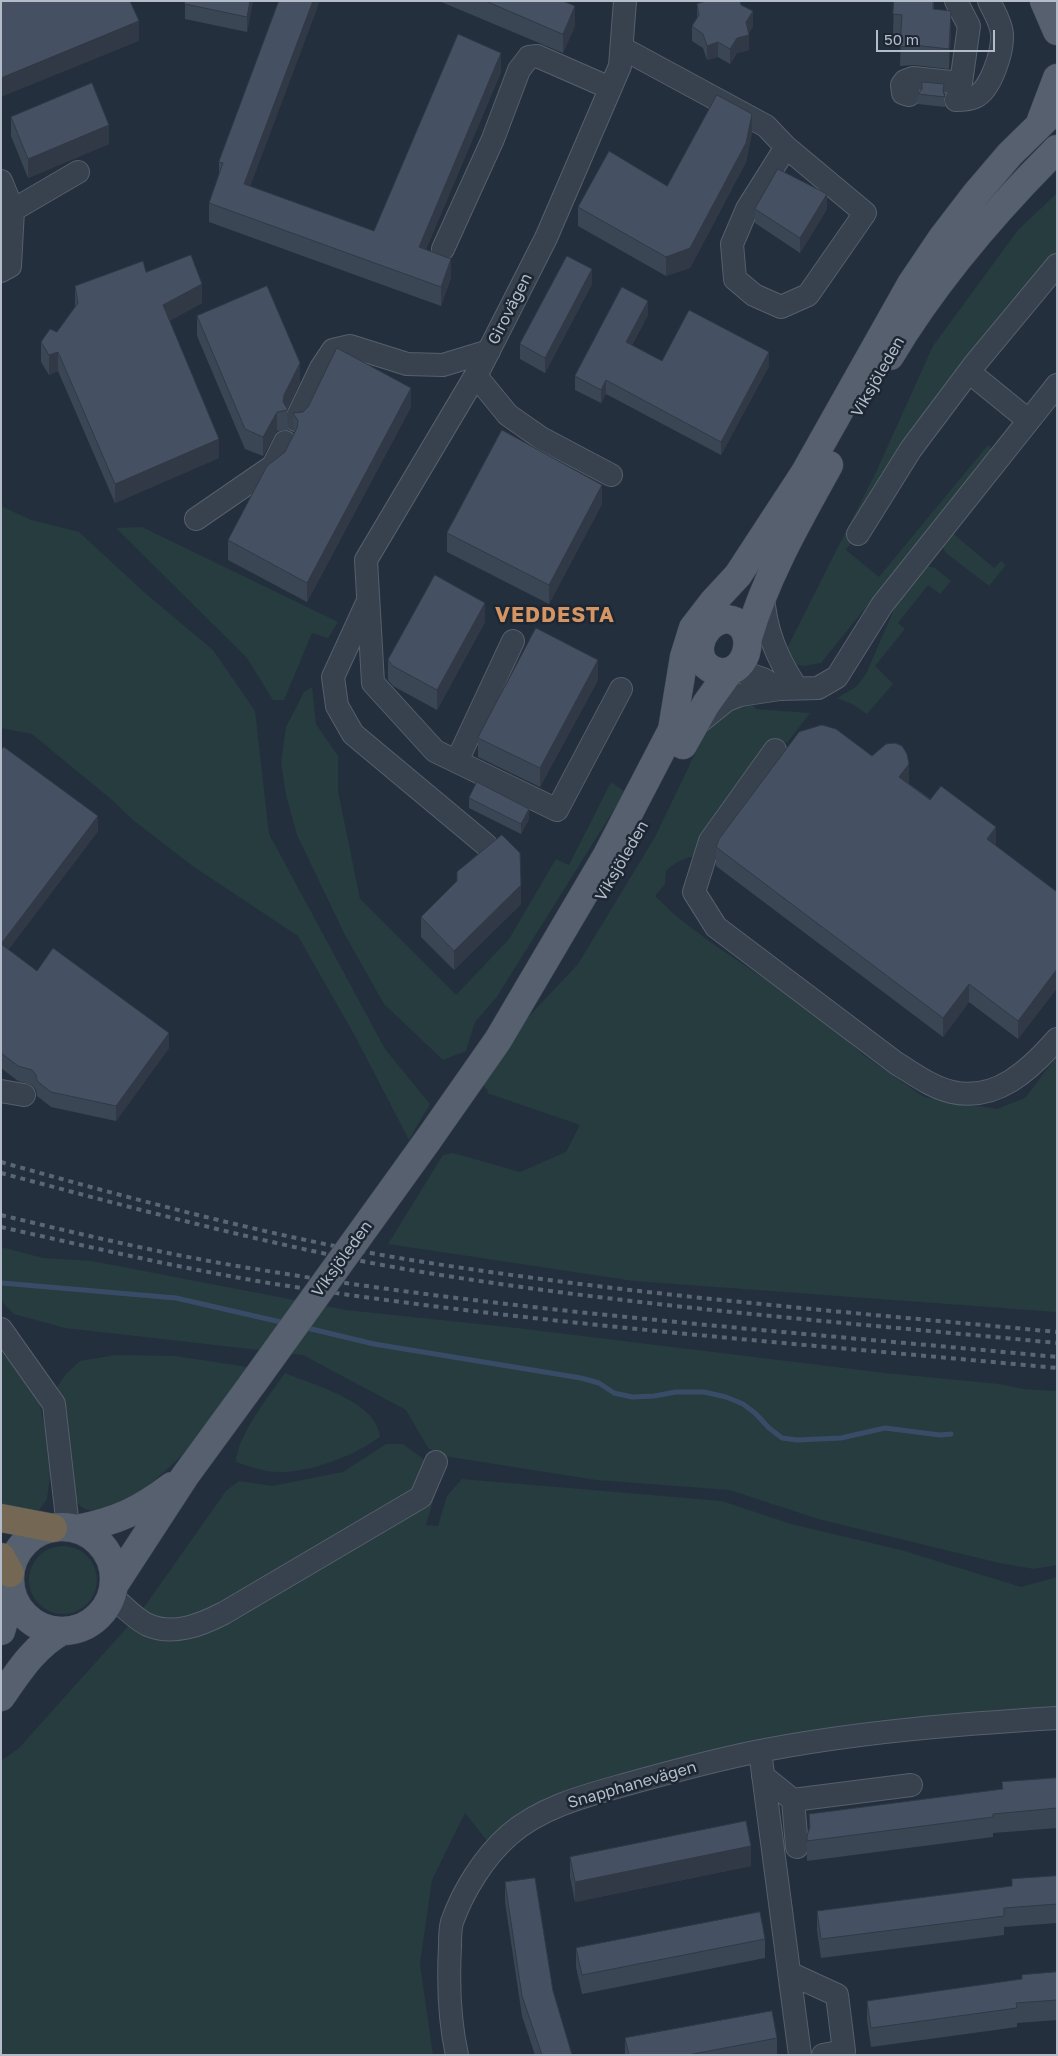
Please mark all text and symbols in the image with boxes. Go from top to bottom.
scale bar [878,20,997,52]
text: 50 m [884,30,919,48]
street label: Girovägen [484,270,536,348]
street label: Viksjöleden [847,333,909,421]
district label: VEDDESTA [494,602,616,628]
street label: Viksjöleden [591,817,653,905]
street label: Viksjöleden [308,1217,376,1301]
street label: Snapphanevägen [565,1757,699,1813]

